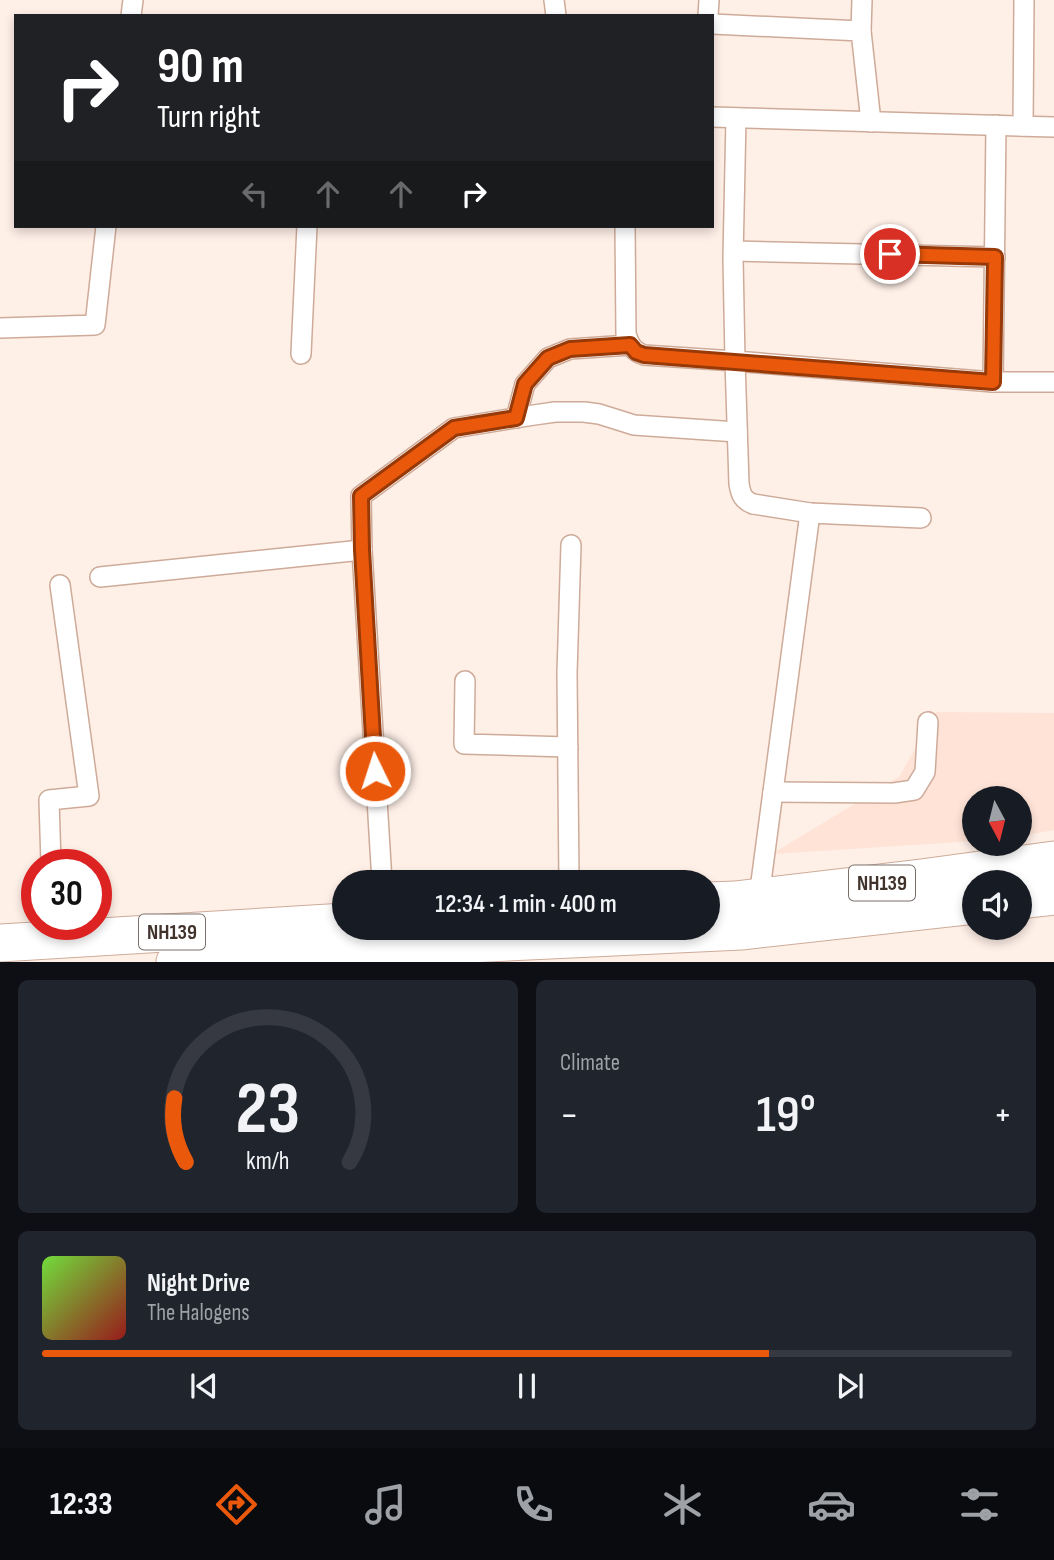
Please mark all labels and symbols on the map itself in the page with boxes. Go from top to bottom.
pin [860,224,920,284]
position arrow [338,734,412,808]
north arrow [962,786,1032,856]
speed limit sign: 30 [21,849,112,940]
road number: NH139 [849,866,915,900]
road number: NH139 [139,914,205,950]

